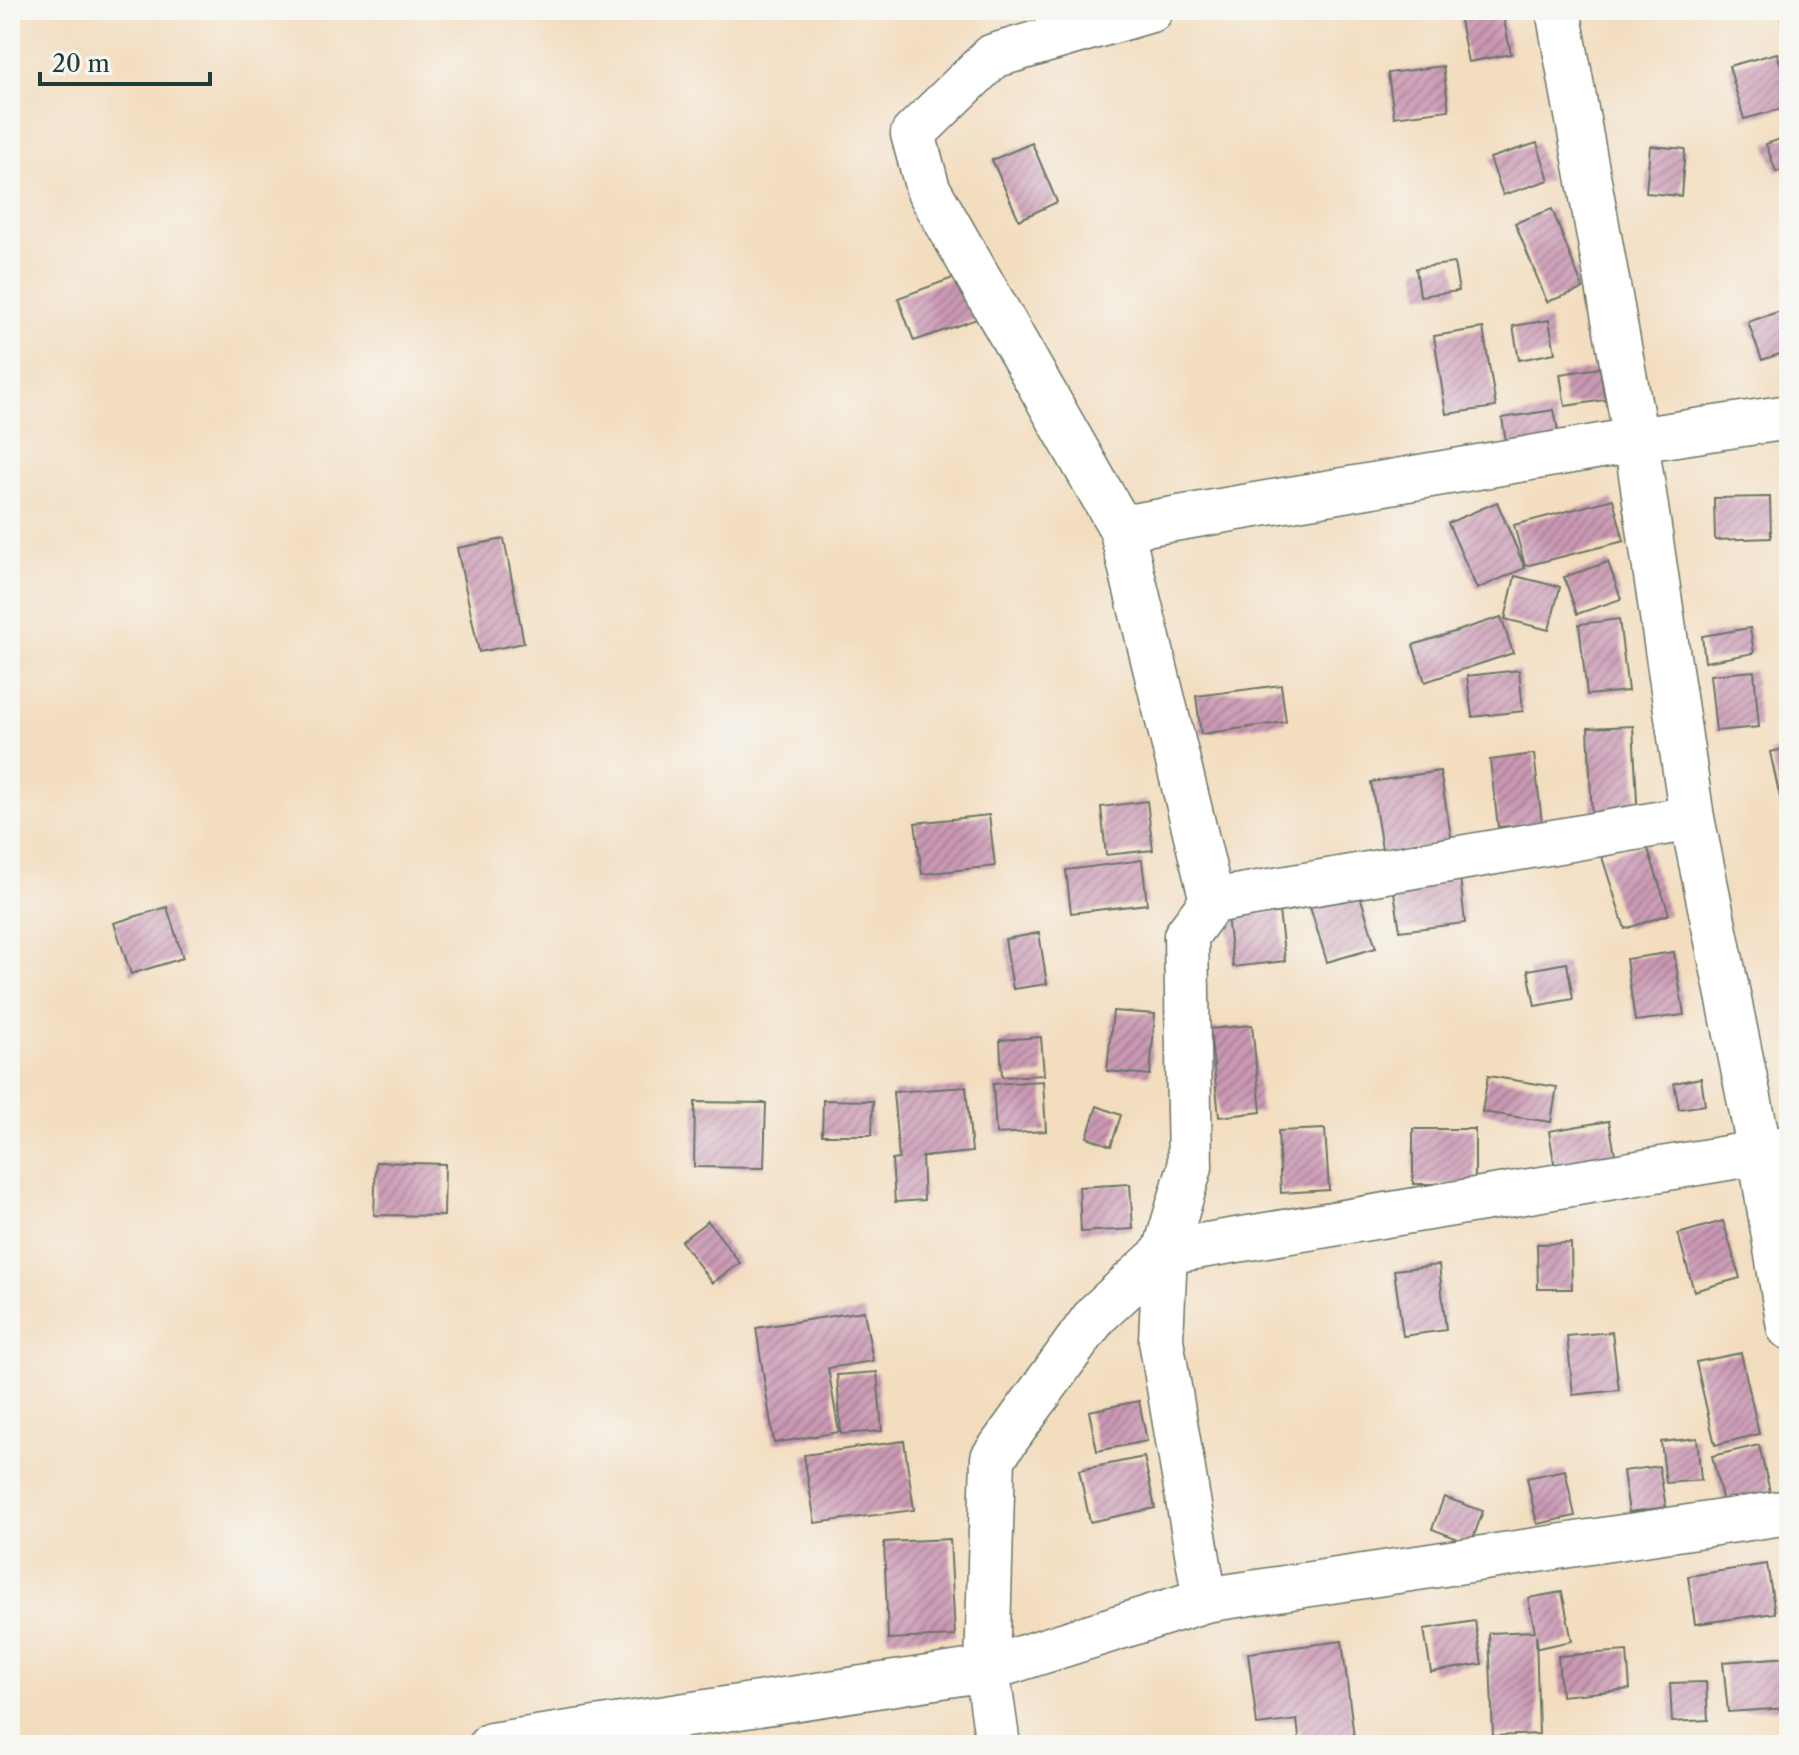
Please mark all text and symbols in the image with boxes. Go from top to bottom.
scale bar [40,36,210,86]
text: 20 m [52,49,110,78]

